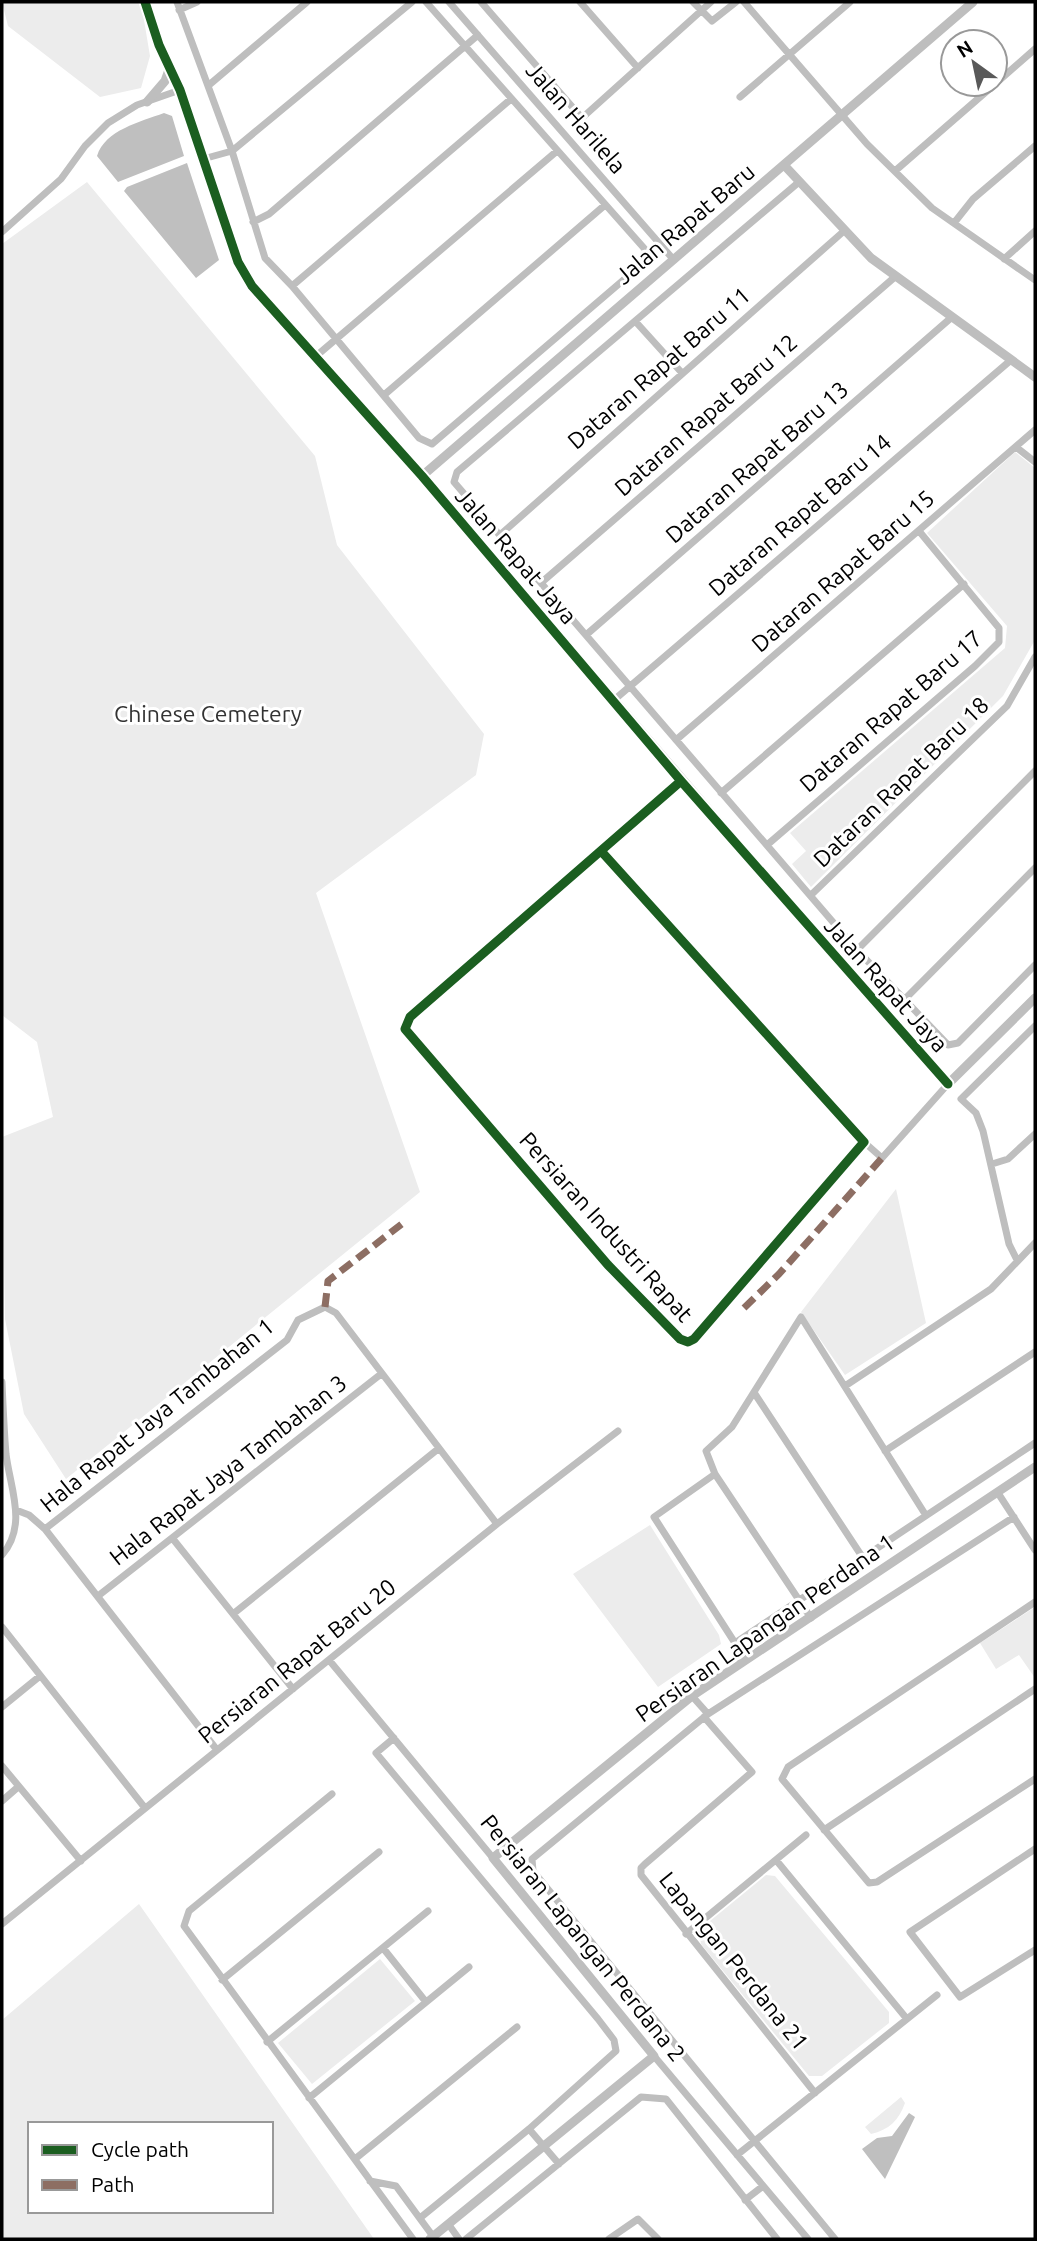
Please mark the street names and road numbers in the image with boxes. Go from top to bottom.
street label: Jalan Harilela [522,57,631,178]
street label: Jalan Rapat Baru [610,158,759,289]
street label: Dataran Rapat Baru 11 [563,282,755,453]
street label: Dataran Rapat Baru 12 [610,329,802,500]
street label: Dataran Rapat Baru 13 [661,376,853,547]
street label: Dataran Rapat Baru 14 [704,429,896,600]
street label: Jalan Rapat Jaya [451,483,582,628]
street label: Dataran Rapat Baru 15 [747,485,939,656]
street label: Dataran Rapat Baru 17 [795,625,987,796]
street label: Dataran Rapat Baru 18 [808,692,993,872]
street label: Jalan Rapat Jaya [820,913,953,1057]
street label: Persiaran Industri Rapat [515,1127,698,1326]
street label: Hala Rapat Jaya Tambahan 1 [35,1313,278,1517]
street label: Hala Rapat Jaya Tambahan 3 [104,1370,351,1570]
street label: Persiaran Lapangan Perdana 1 [631,1529,899,1727]
street label: Persiaran Rapat Baru 20 [193,1573,400,1748]
street label: Persiaran Lapangan Perdana 2 [476,1810,691,2066]
street label: Lapangan Perdana 21 [655,1867,814,2055]

